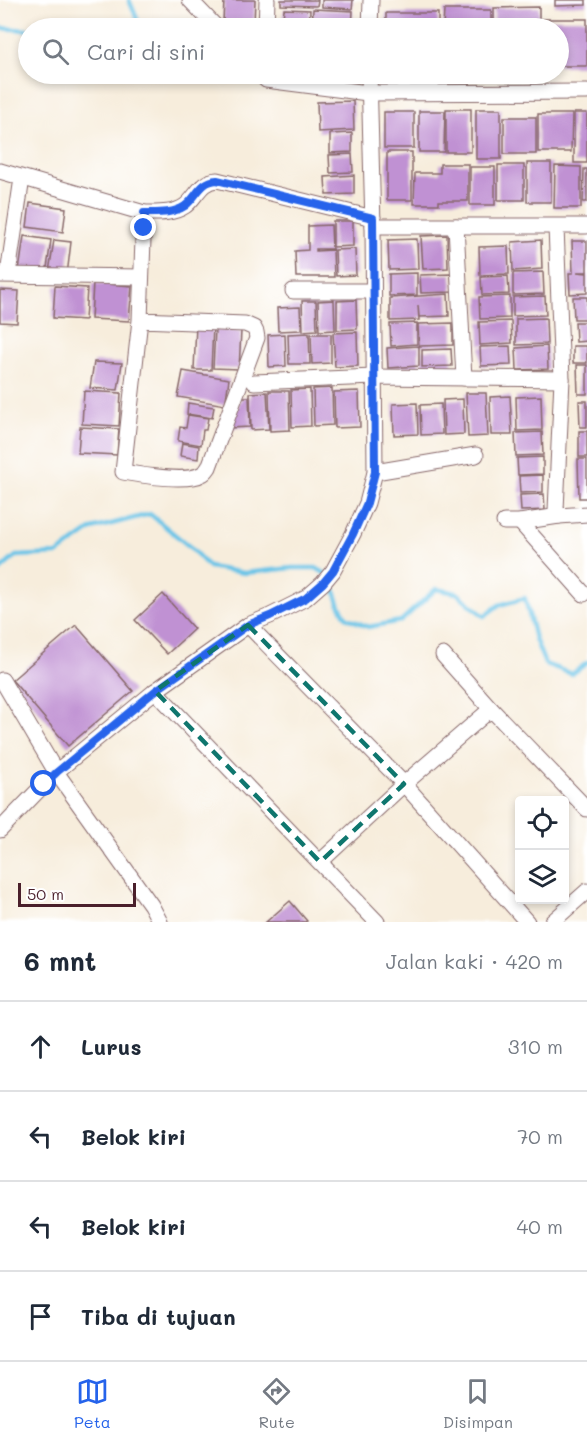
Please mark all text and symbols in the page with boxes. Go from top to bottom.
search box [18,18,569,84]
icon: search [39,35,72,68]
text: Cari di sini [87,37,205,66]
route end [130,214,156,240]
route start [30,770,56,796]
map controls [515,796,569,904]
button: locate [515,796,569,850]
button: layers [515,850,569,904]
scale bar [18,880,136,908]
text: 50 m [27,883,64,904]
text: 6 mnt [24,944,96,978]
text: Jalan kaki · 420 m [386,948,563,974]
icon: ahead [24,1030,57,1063]
text: Lurus [81,1032,142,1061]
text: 310 m [508,1033,563,1059]
icon: left [24,1120,57,1153]
text: Belok kiri [81,1122,186,1151]
text: 70 m [517,1123,563,1149]
icon: left [24,1210,57,1243]
text: Belok kiri [81,1212,186,1241]
text: 40 m [517,1213,563,1239]
icon: arrive [24,1300,57,1333]
text: Tiba di tujuan [81,1302,236,1331]
tab: Peta [74,1375,111,1432]
tab: Rute [259,1375,295,1432]
tab: Disimpan [443,1375,513,1432]

